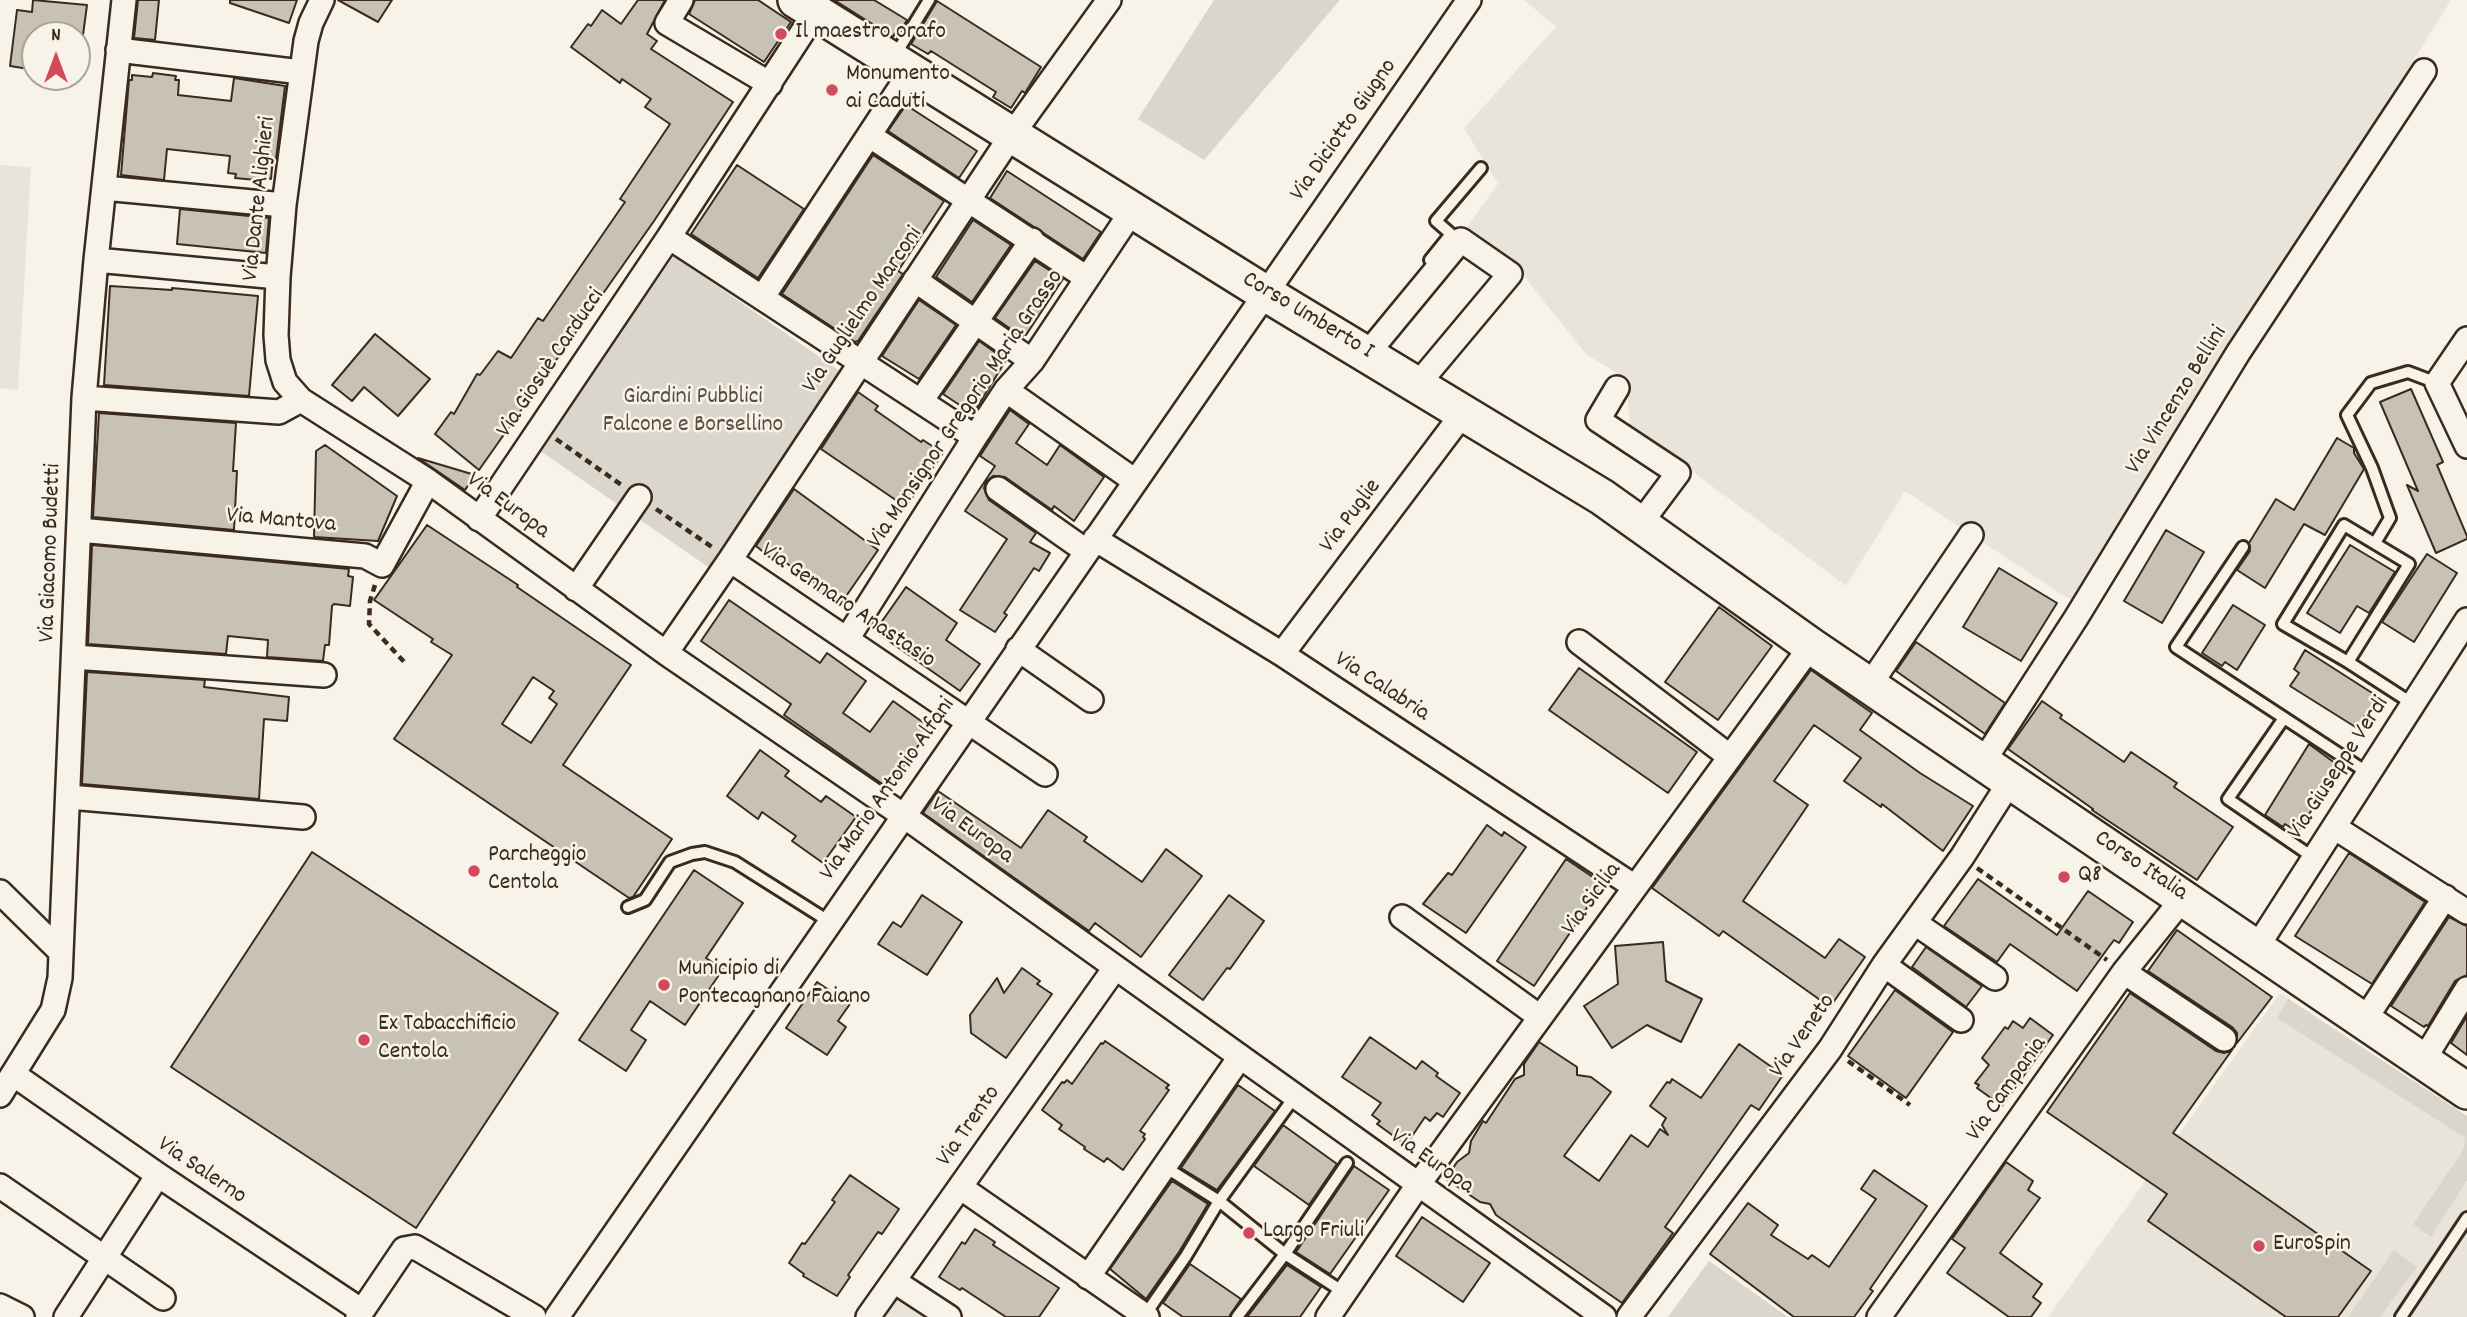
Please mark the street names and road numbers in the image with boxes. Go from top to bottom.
street label: Via Diciotto Giugno [1285,54,1405,208]
street label: Via Dante Alighieri [238,115,284,283]
street label: Via Guglielmo Marconi [798,222,930,400]
street label: Via Monsignor Gregorio Maria Grasso [863,265,1071,555]
street label: Corso Umberto I [1236,267,1378,367]
street label: Via Giosuè Carducci [492,284,612,444]
street label: Via Vincenzo Bellini [2121,321,2235,481]
street label: Via Giacomo Budetti [34,463,70,643]
street label: Via Europa [460,467,554,547]
street label: Via Puglie [1315,474,1389,560]
street label: Via Mantova [225,503,337,541]
street label: Via Gennaro Anastasio [754,538,940,676]
street label: Via Calabria [1328,647,1434,729]
street label: Via Giuseppe Verdi [2283,692,2397,846]
street label: Via Mario Antonio Alfani [815,693,963,887]
street label: Via Europa [924,792,1018,872]
street label: Corso Italia [2088,825,2192,909]
street label: Via Sicilia [1557,858,1629,942]
street label: Via Veneto [1765,989,1843,1085]
street label: Via Campania [1961,1032,2055,1148]
street label: Via Trento [932,1081,1008,1173]
street label: Via Europa [1383,1124,1479,1202]
street label: Via Salerno [151,1132,251,1212]

